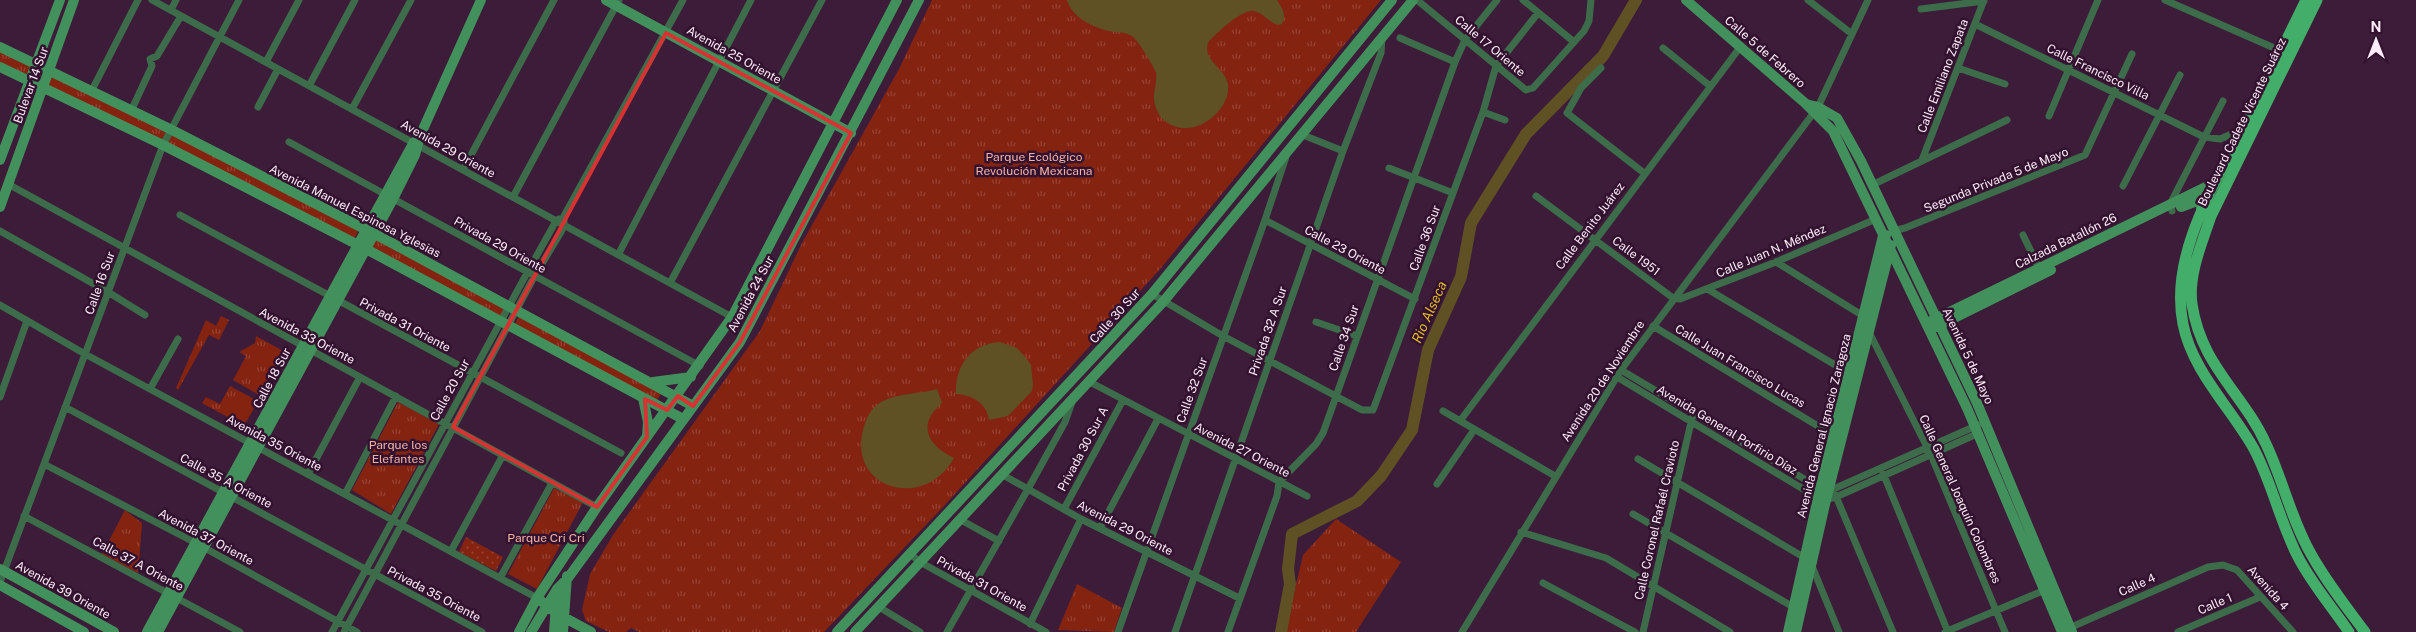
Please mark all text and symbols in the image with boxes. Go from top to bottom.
street label: Calle 17 Oriente [1452,13,1528,80]
street label: Calle 5 de Febrero [1722,13,1808,91]
north arrow [2351,15,2401,65]
street label: Calle Emiliano Zapata [1915,17,1971,135]
text: N [2371,19,2381,35]
street label: Avenida 25 Oriente [684,23,784,87]
street label: Boulevard Cadete Vicente Suárez [2195,35,2289,208]
street label: Calle Francisco Villa [2044,41,2152,103]
street label: Bulevar 14 Sur [11,45,51,125]
street label: Avenida 29 Oriente [398,117,498,181]
street label: Segunda Privada 5 de Mayo [1922,144,2071,215]
park label: Parque Ecológico Revolución Mexicana [975,150,1093,178]
street label: Avenida Manuel Espinosa Yglesias [267,162,443,260]
street label: Calle Benito Juárez [1553,180,1627,272]
street label: Calle 36 Sur [1407,203,1443,273]
street label: Calzada Batallón 26 [2013,210,2119,272]
street label: Privada 29 Oriente [451,214,549,276]
street label: Calle Juan N. Méndez [1714,221,1828,280]
street label: Calle 23 Oriente [1302,223,1388,277]
street label: Calle 1951 [1609,233,1663,279]
street label: Calle 16 Sur [82,249,118,317]
street label: Avenida 24 Sur [725,253,777,335]
water label: Rio Alseca [1408,279,1450,345]
street label: Privada 32 A Sur [1246,284,1290,377]
street label: Calle 30 Sur [1087,286,1143,346]
street label: Privada 31 Oriente [357,295,453,355]
street label: Calle 34 Sur [1326,303,1362,373]
street label: Avenida 33 Oriente [257,305,357,367]
street label: Avenida 5 de Mayo [1940,306,1997,406]
street label: Avenida 20 de Noviembre [1559,318,1648,444]
street label: Calle Juan Francisco Lucas [1672,322,1808,410]
street label: Avenida General Ignacio Zaragoza [1794,332,1854,520]
street label: Calle 18 Sur [250,345,294,411]
street label: Calle 32 Sur [1174,355,1210,425]
street label: Calle 20 Sur [427,356,473,423]
street label: Avenida General Porfirio Díaz [1654,382,1800,478]
street label: Privada 30 Sur A [1055,404,1111,494]
street label: Avenida 35 Oriente [224,412,324,474]
street label: Calle General Joaquín Colombres [1916,412,2004,586]
street label: Avenida 27 Oriente [1192,420,1292,480]
park label: Parque los Elefantes [369,438,427,466]
street label: Calle Coronel Rafaél Cravioto [1632,439,1682,601]
street label: Calle 35 A Oriente [178,451,274,511]
street label: Avenida 29 Oriente [1075,498,1176,558]
street label: Avenida 37 Oriente [156,506,256,568]
park label: Parque Cri Cri [507,531,585,545]
street label: Calle 37 A Oriente [90,534,186,594]
street label: Privada 31 Oriente [934,553,1030,615]
street label: Avenida 39 Oriente [13,558,113,622]
street label: Privada 35 Oriente [385,563,483,625]
street label: Avenida 4 [2245,563,2292,613]
street label: Calle 4 [2116,571,2158,599]
street label: Calle 1 [2196,590,2234,618]

